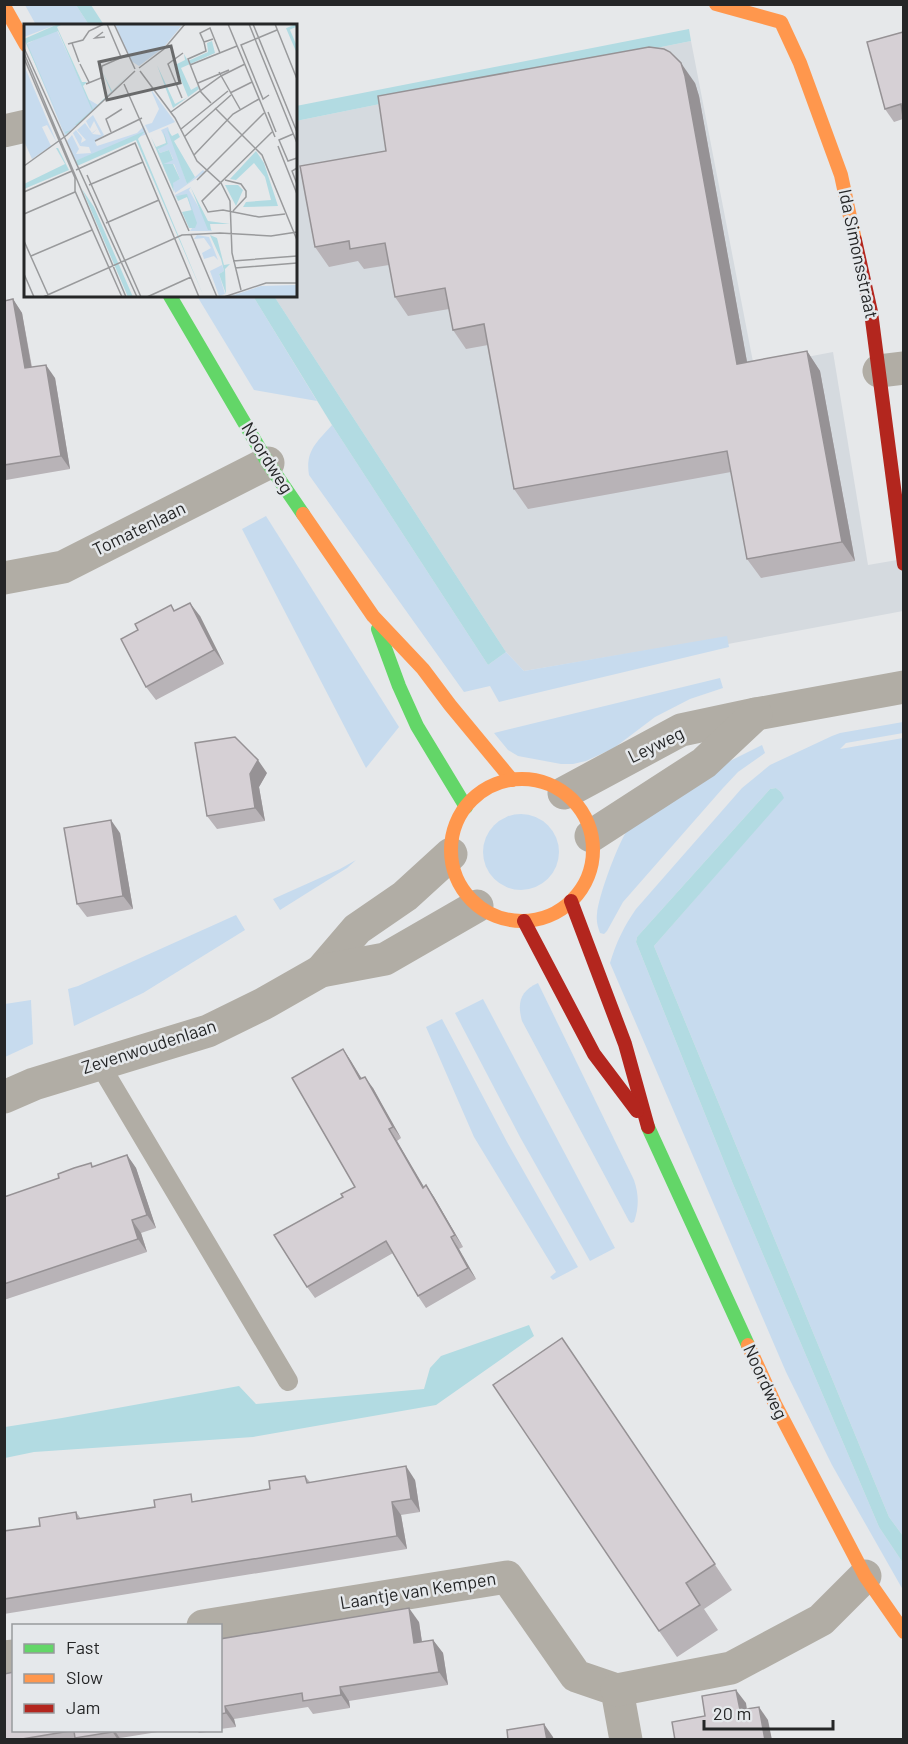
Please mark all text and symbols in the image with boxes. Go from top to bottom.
inset map [24,24,297,297]
street label: Ida Simonsstraat [835,187,883,320]
street label: Noordweg [237,418,298,497]
street label: Tomatenlaan [89,496,189,560]
street label: Leyweg [624,721,687,767]
street label: Zevenwoudenlaan [79,1014,219,1078]
street label: Noordweg [739,1341,793,1422]
street label: Laantje van Kempen [338,1567,497,1613]
legend [12,1624,222,1732]
text: Fast [66,1636,100,1658]
text: Slow [66,1666,103,1688]
scale bar [704,1693,833,1731]
text: Jam [66,1696,100,1718]
text: 20 m [713,1702,751,1724]

